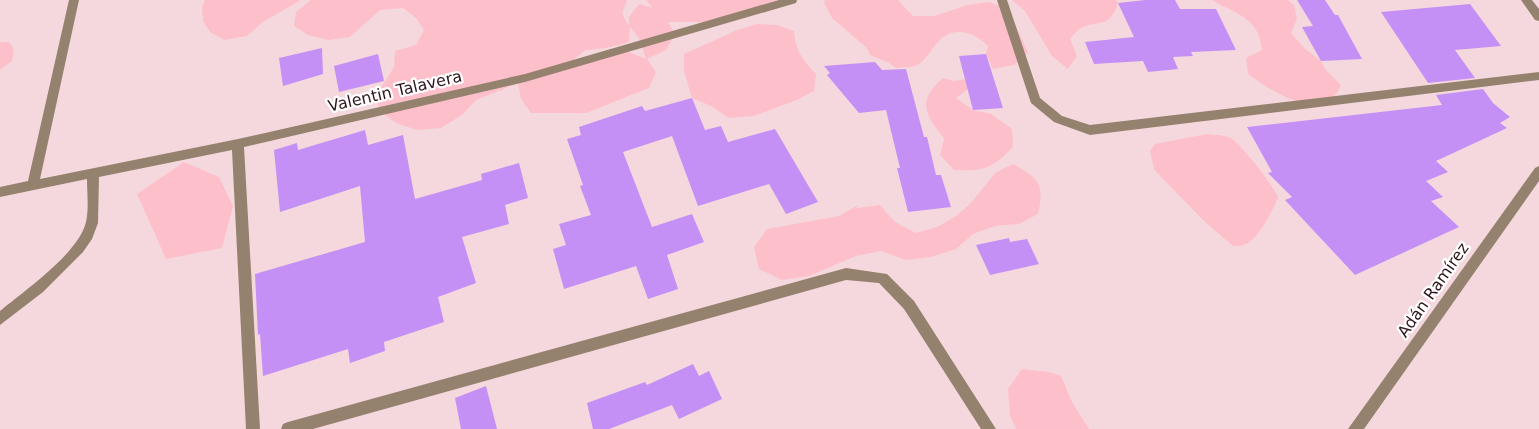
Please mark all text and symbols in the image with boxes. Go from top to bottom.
street label: Valentin Talavera [326,66,464,116]
street label: Adán Ramírez [1393,239,1473,341]

